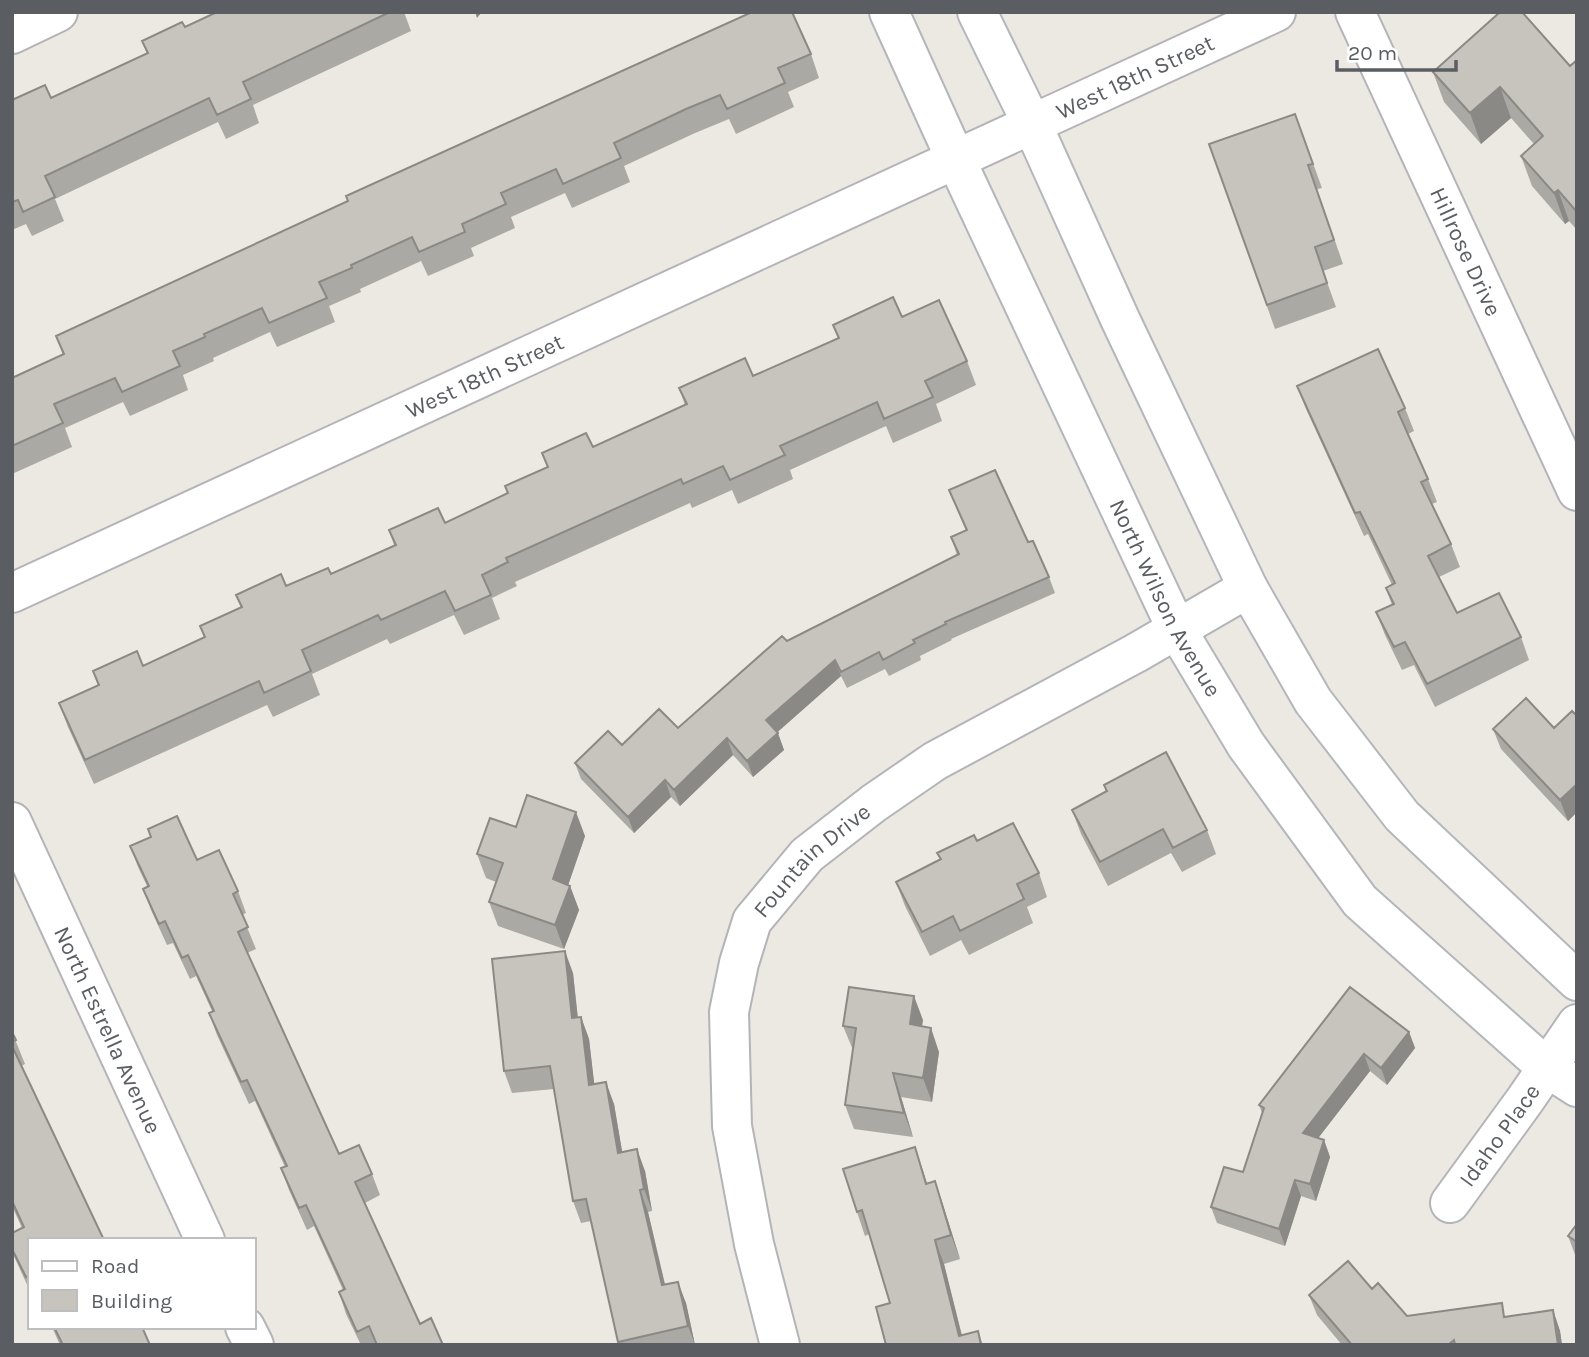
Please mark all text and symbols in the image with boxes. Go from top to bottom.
scale bar [1337,28,1456,72]
street label: West 18th Street [1052,29,1219,125]
text: 20 m [1348,41,1397,65]
street label: Hillrose Drive [1424,183,1507,321]
street label: West 18th Street [401,328,568,424]
street label: North Wilson Avenue [1103,495,1227,702]
street label: Fountain Drive [748,798,876,923]
street label: North Estrella Avenue [48,922,167,1138]
street label: Idaho Place [1454,1079,1546,1192]
legend [28,1238,256,1329]
text: Road [91,1254,139,1278]
text: Building [91,1289,172,1313]

